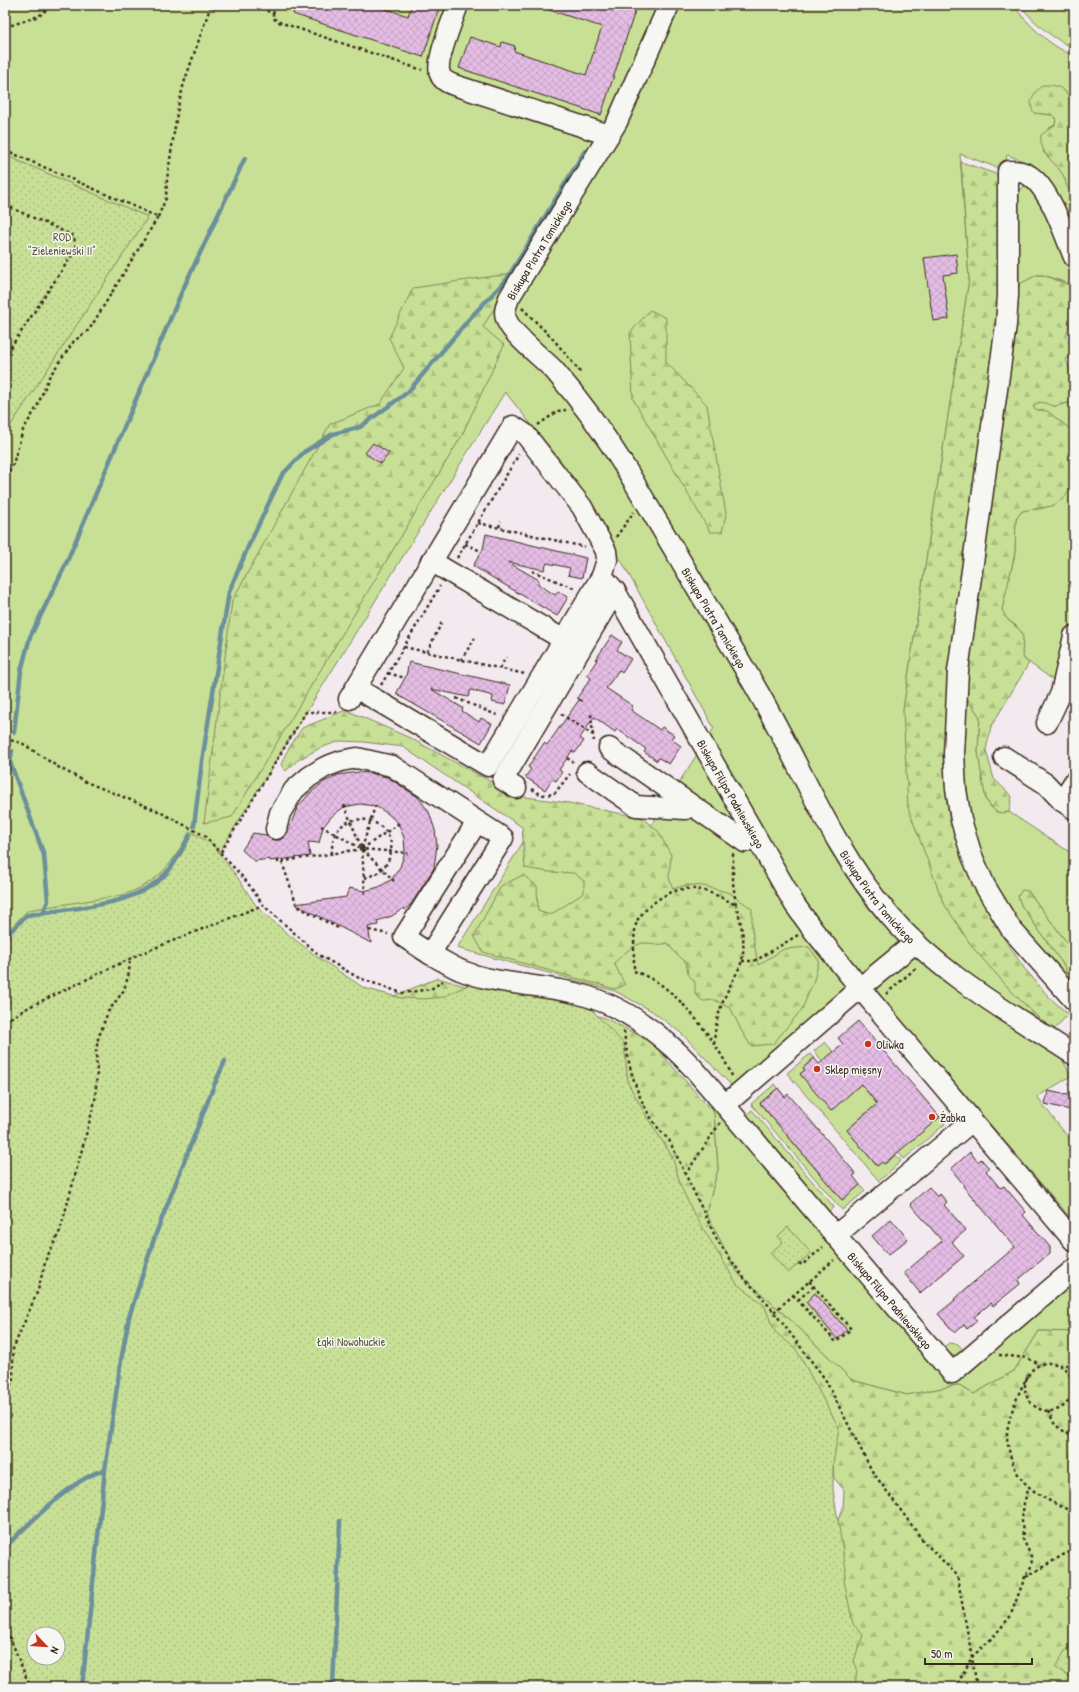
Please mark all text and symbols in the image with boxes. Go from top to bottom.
street label: Biskupa Piotra Tomickiego [502,197,576,303]
park label: ROD "Zieleniewski II" [28,228,96,259]
street label: Biskupa Piotra Tomickiego [678,564,751,671]
street label: Biskupa Filipa Padniewskiego [693,736,769,851]
street label: Biskupa Piotra Tomickiego [836,847,919,947]
place label: Oliwka [876,1036,904,1053]
marker: Oliwka [863,1039,873,1049]
place label: Sklep mięsny [825,1061,882,1078]
marker: Sklep mięsny [812,1064,822,1074]
place label: Żabka [940,1109,966,1126]
marker: Żabka [927,1112,937,1122]
street label: Biskupa Filipa Padniewskiego [844,1248,937,1353]
park label: Łąki Nowohuckie [316,1333,386,1350]
north arrow [26,1626,66,1666]
scale bar [925,1640,1032,1666]
text: N [47,1645,63,1656]
text: 50 m [931,1645,952,1662]

